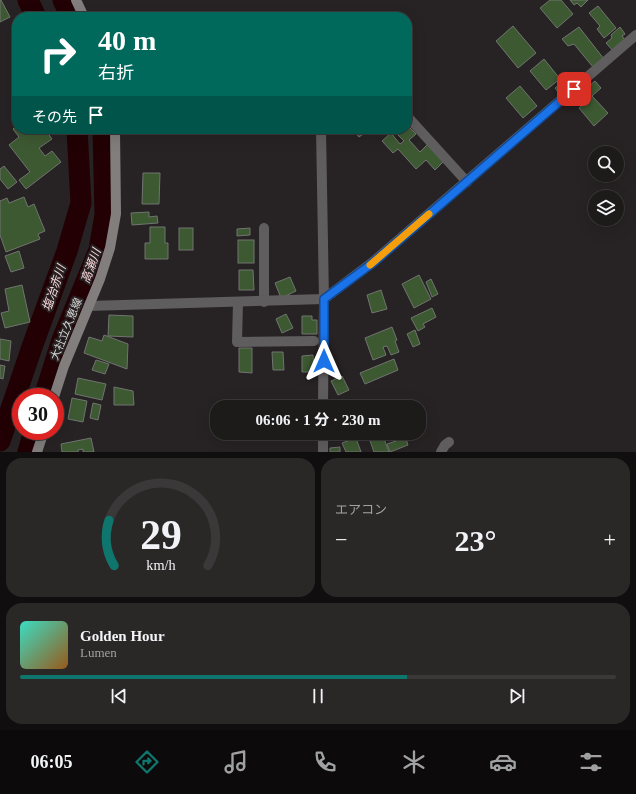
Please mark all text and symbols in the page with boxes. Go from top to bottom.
text: 40 m [98,25,156,56]
icon: right [32,28,84,80]
text: 右折 [98,63,134,83]
pin [557,72,591,106]
icon: arrive [563,78,585,100]
icon: arrive [85,104,107,126]
text: その先 [32,109,77,125]
map controls [588,146,624,226]
button: search [588,146,624,182]
button: layers [588,190,624,226]
water label: 高瀬川 [78,245,104,285]
water label: 塩冶赤川 [40,261,69,313]
street label: 大社立久恵線 [48,296,84,362]
position arrow [303,340,345,382]
speed limit sign: 30 [12,388,64,440]
text: 06:06 · 1 分 · 230 m [256,412,381,428]
text: エアコン [335,502,387,517]
text: 29 [140,511,181,557]
text: 23° [455,524,497,557]
text: − [335,527,347,552]
text: + [604,527,616,552]
text: km/h [146,556,175,572]
text: Golden Hour [80,628,165,644]
text: Lumen [80,645,117,660]
icon: previous [108,685,130,707]
icon: pause [307,685,329,707]
icon: next [506,685,528,707]
icon: directions [133,748,161,776]
icon: music [222,748,250,776]
icon: phone [311,748,339,776]
icon: climate [400,748,428,776]
icon: car [489,748,517,776]
icon: filters [577,748,605,776]
text: 06:05 [30,752,72,772]

